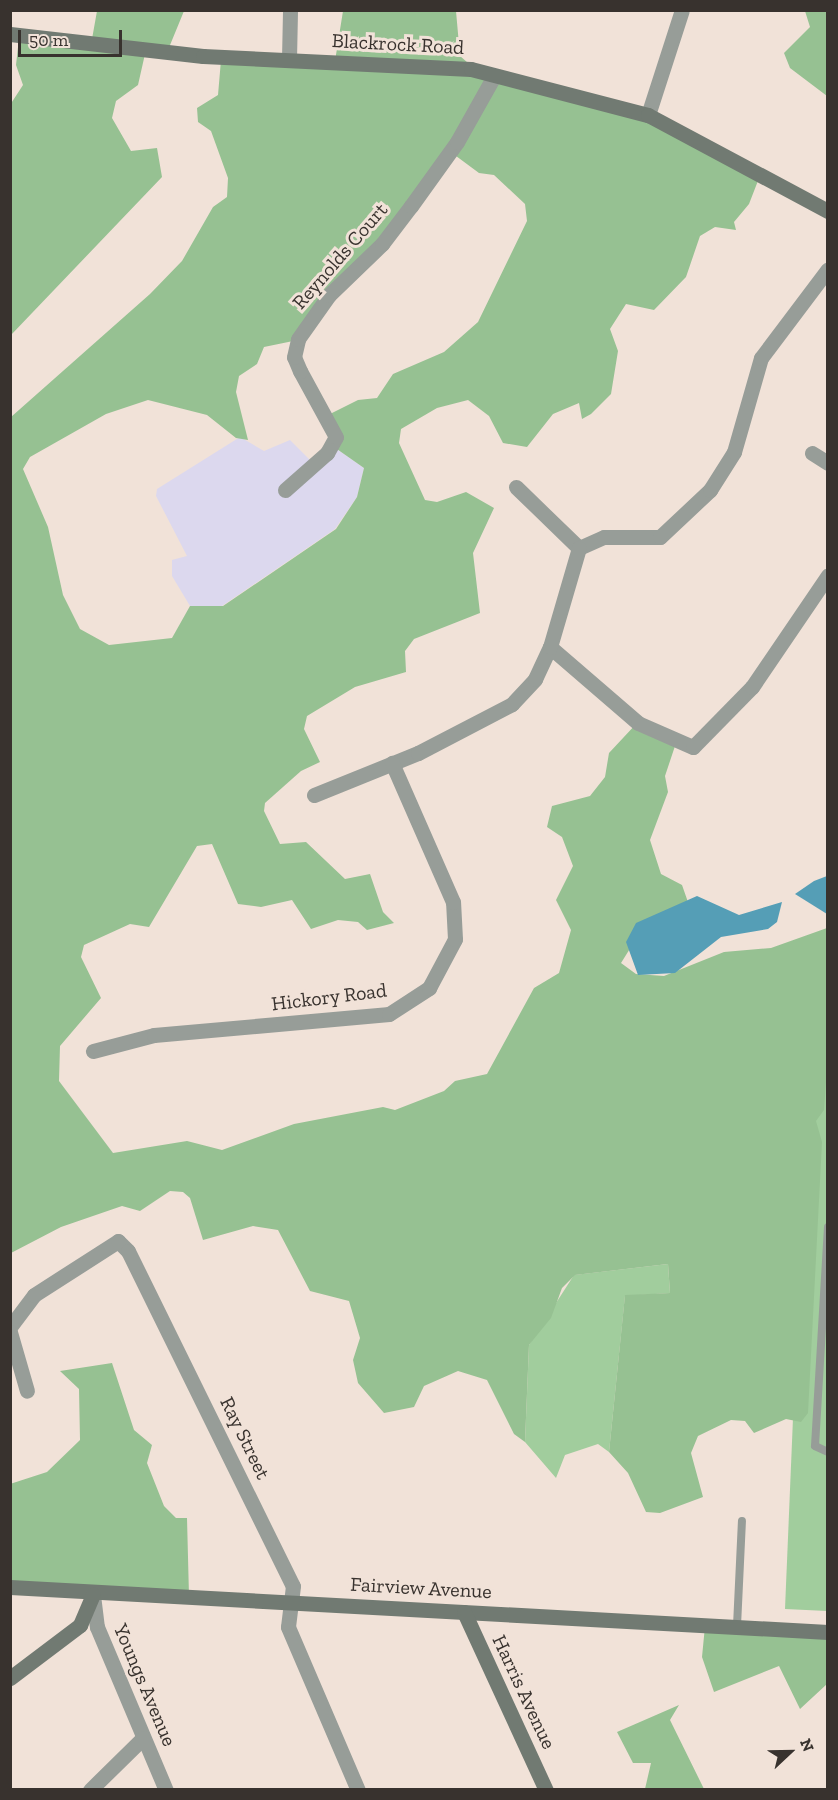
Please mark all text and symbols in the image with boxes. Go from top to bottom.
scale bar [21,18,124,56]
text: 50 m [29,29,68,51]
street label: Blackrock Road [331,29,465,59]
street label: Reynolds Court [287,198,393,314]
street label: Hickory Road [270,978,388,1016]
street label: Ray Street [215,1393,275,1483]
street label: Fairview Avenue [349,1572,493,1604]
street label: Youngs Avenue [108,1620,182,1750]
street label: Harris Avenue [487,1631,561,1753]
north arrow [760,1722,820,1782]
text: N [796,1736,818,1754]

